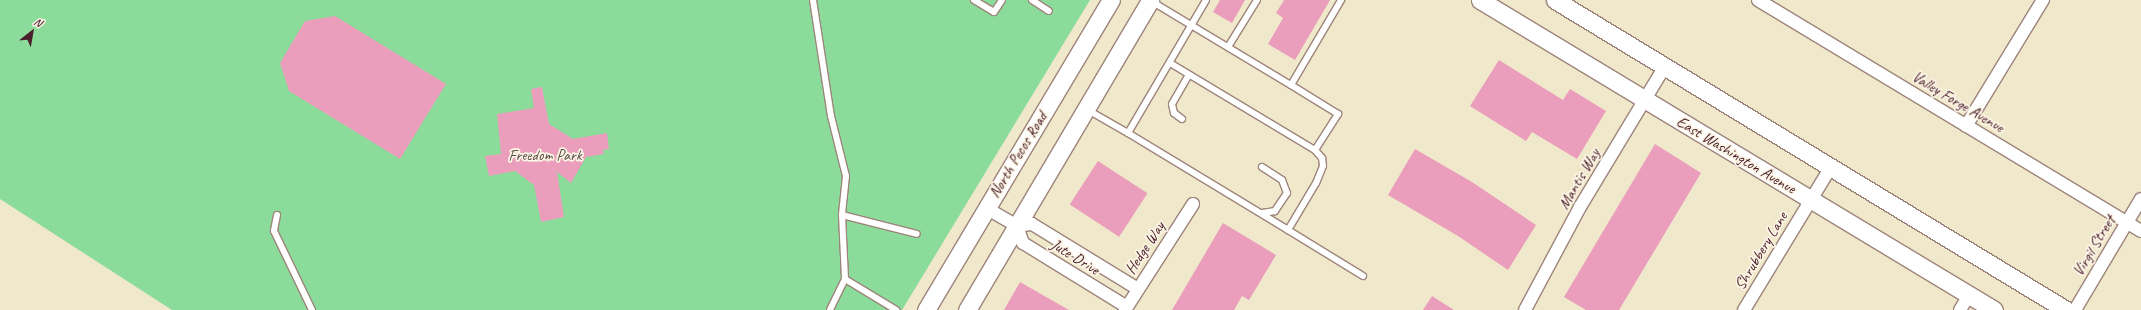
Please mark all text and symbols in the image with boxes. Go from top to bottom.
north arrow [12,12,52,52]
text: N [32,14,45,29]
street label: Valley Forge Avenue [1909,67,2007,137]
street label: North Pecos Road [985,108,1051,202]
street label: East Washington Avenue [1673,112,1799,198]
park label: Freedom Park [508,145,582,165]
street label: Mantis Way [1554,145,1604,213]
street label: Shrubbery Lane [1730,209,1792,293]
street label: Virgil Street [2069,212,2119,280]
street label: Hedge Way [1121,218,1169,278]
street label: Jute Drive [1047,235,1103,279]

